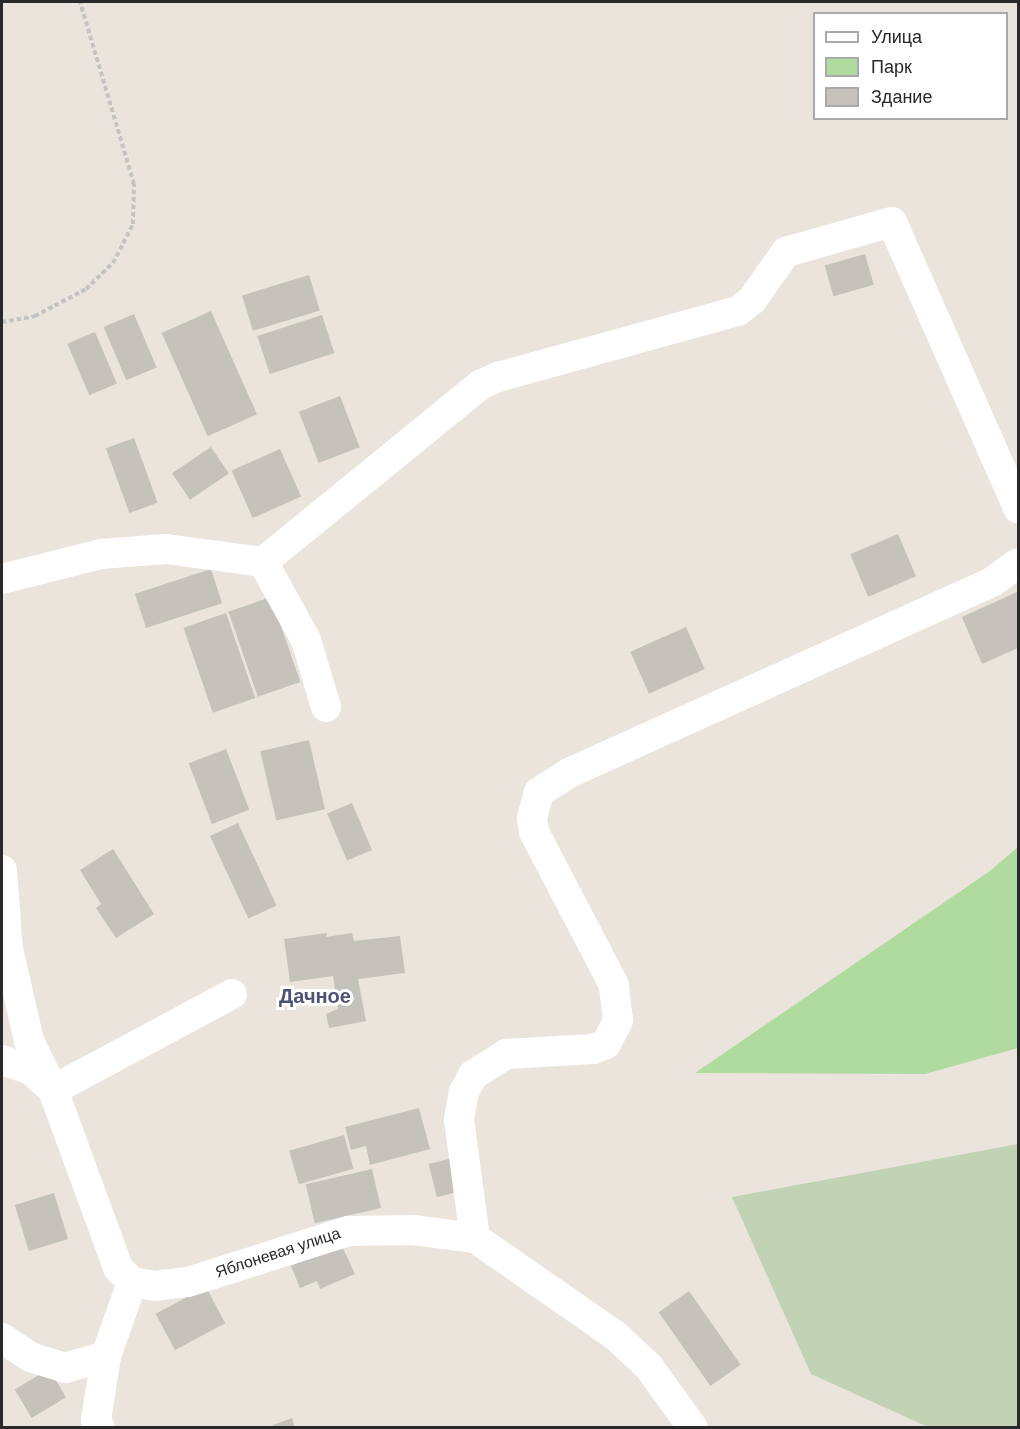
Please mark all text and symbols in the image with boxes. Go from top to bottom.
legend [813,12,1008,120]
text: Улица [871,27,922,47]
text: Парк [871,57,912,77]
text: Здание [871,87,932,107]
district label: Дачное [279,984,351,1008]
street label: Яблоневая улица [213,1224,343,1282]

